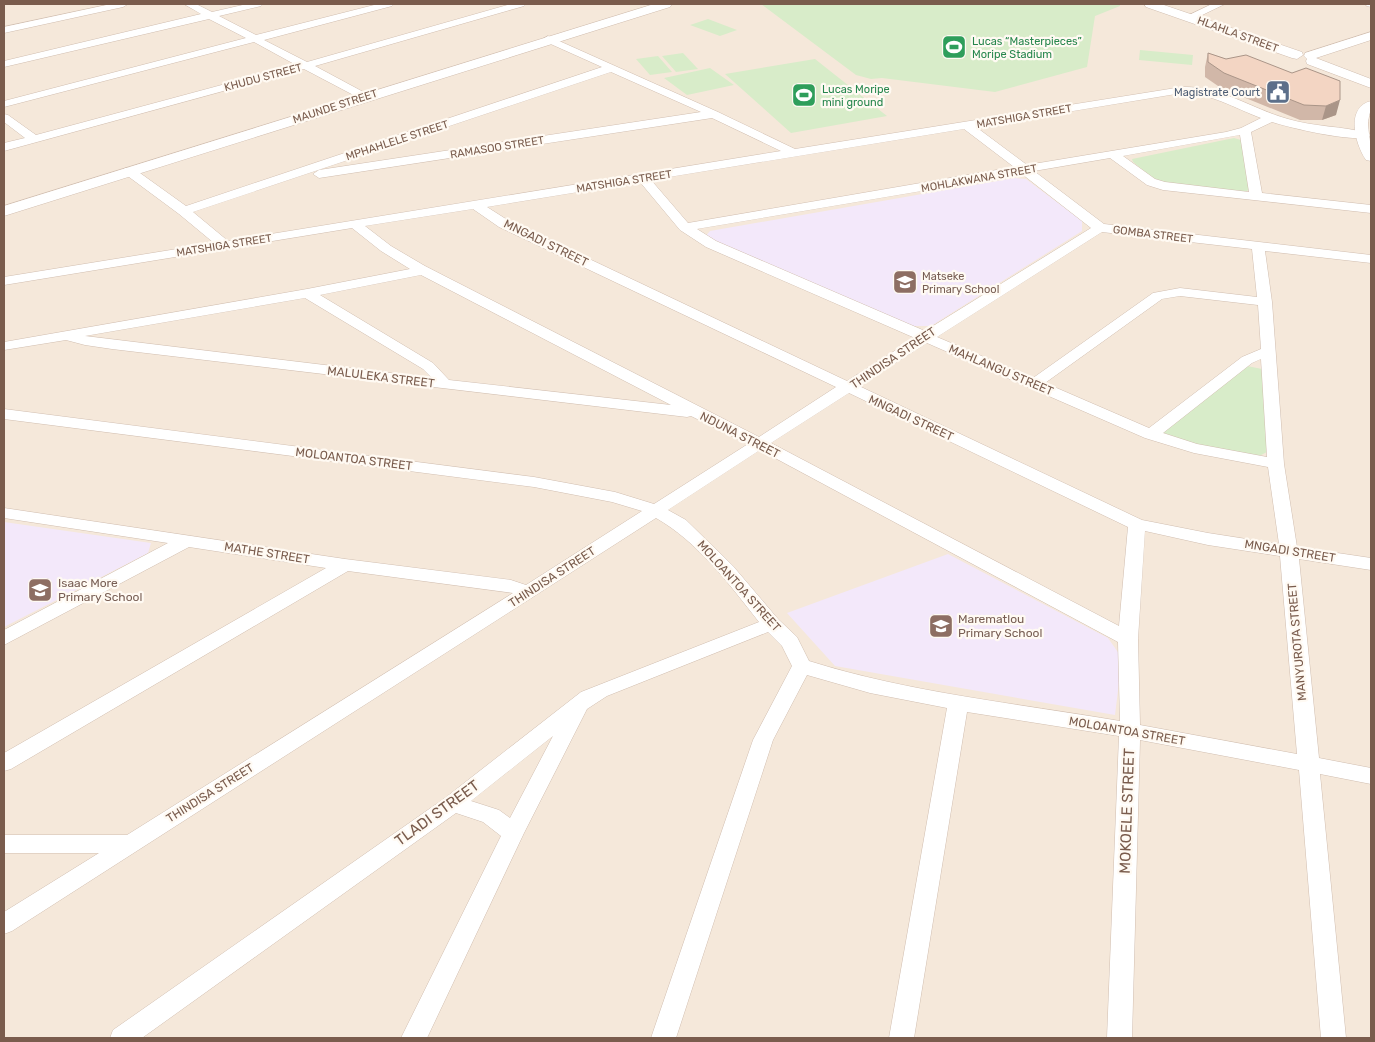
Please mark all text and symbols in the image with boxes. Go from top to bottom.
street label: HLAHLA STREET [1196,14,1281,55]
sports icon: Lucas “Masterpieces” Moripe Stadium [941,34,967,60]
place label: Lucas “Masterpieces” Moripe Stadium [972,35,1082,61]
street label: KHUDU STREET [223,61,304,94]
public building icon: Magistrate Court [1265,79,1291,105]
sports icon: Lucas Moripe mini ground [791,82,817,108]
place label: Lucas Moripe mini ground [822,83,890,109]
street label: MAUNDE STREET [291,86,380,126]
place label: Magistrate Court [1174,86,1261,99]
street label: MATSHIGA STREET [975,102,1073,131]
street label: MPHAHLELE STREET [344,118,451,163]
street label: RAMASOO STREET [449,134,546,161]
street label: MOHLAKWANA STREET [920,162,1039,195]
street label: MATSHIGA STREET [575,167,673,195]
street label: MNGADI STREET [502,217,590,269]
street label: GOMBA STREET [1112,223,1194,246]
street label: MATSHIGA STREET [175,231,273,259]
school or university icon: Matseke Primary School [892,269,918,295]
place label: Matseke Primary School [922,270,999,296]
street label: THINDISA STREET [847,324,939,392]
street label: MAHLANGU STREET [947,342,1056,398]
street label: MALULEKA STREET [326,363,436,391]
street label: MNGADI STREET [866,392,956,444]
street label: NDUNA STREET [698,409,782,461]
street label: MOLOANTOA STREET [295,445,413,473]
street label: MNGADI STREET [1243,537,1337,565]
street label: MOLOANTOA STREET [694,538,784,634]
street label: MATHE STREET [223,539,311,567]
street label: THINDISA STREET [506,544,598,610]
place label: Isaac More Primary School [58,576,142,604]
school or university icon: Isaac More Primary School [27,577,53,603]
street label: MANYUROTA STREET [1285,582,1309,702]
place label: Marematlou Primary School [958,612,1042,640]
school or university icon: Marematlou Primary School [928,613,954,639]
street label: MOLOANTOA STREET [1068,714,1186,748]
street label: MOKOELE STREET [1116,748,1138,874]
street label: THINDISA STREET [164,760,256,826]
street label: TLADI STREET [391,776,483,850]

